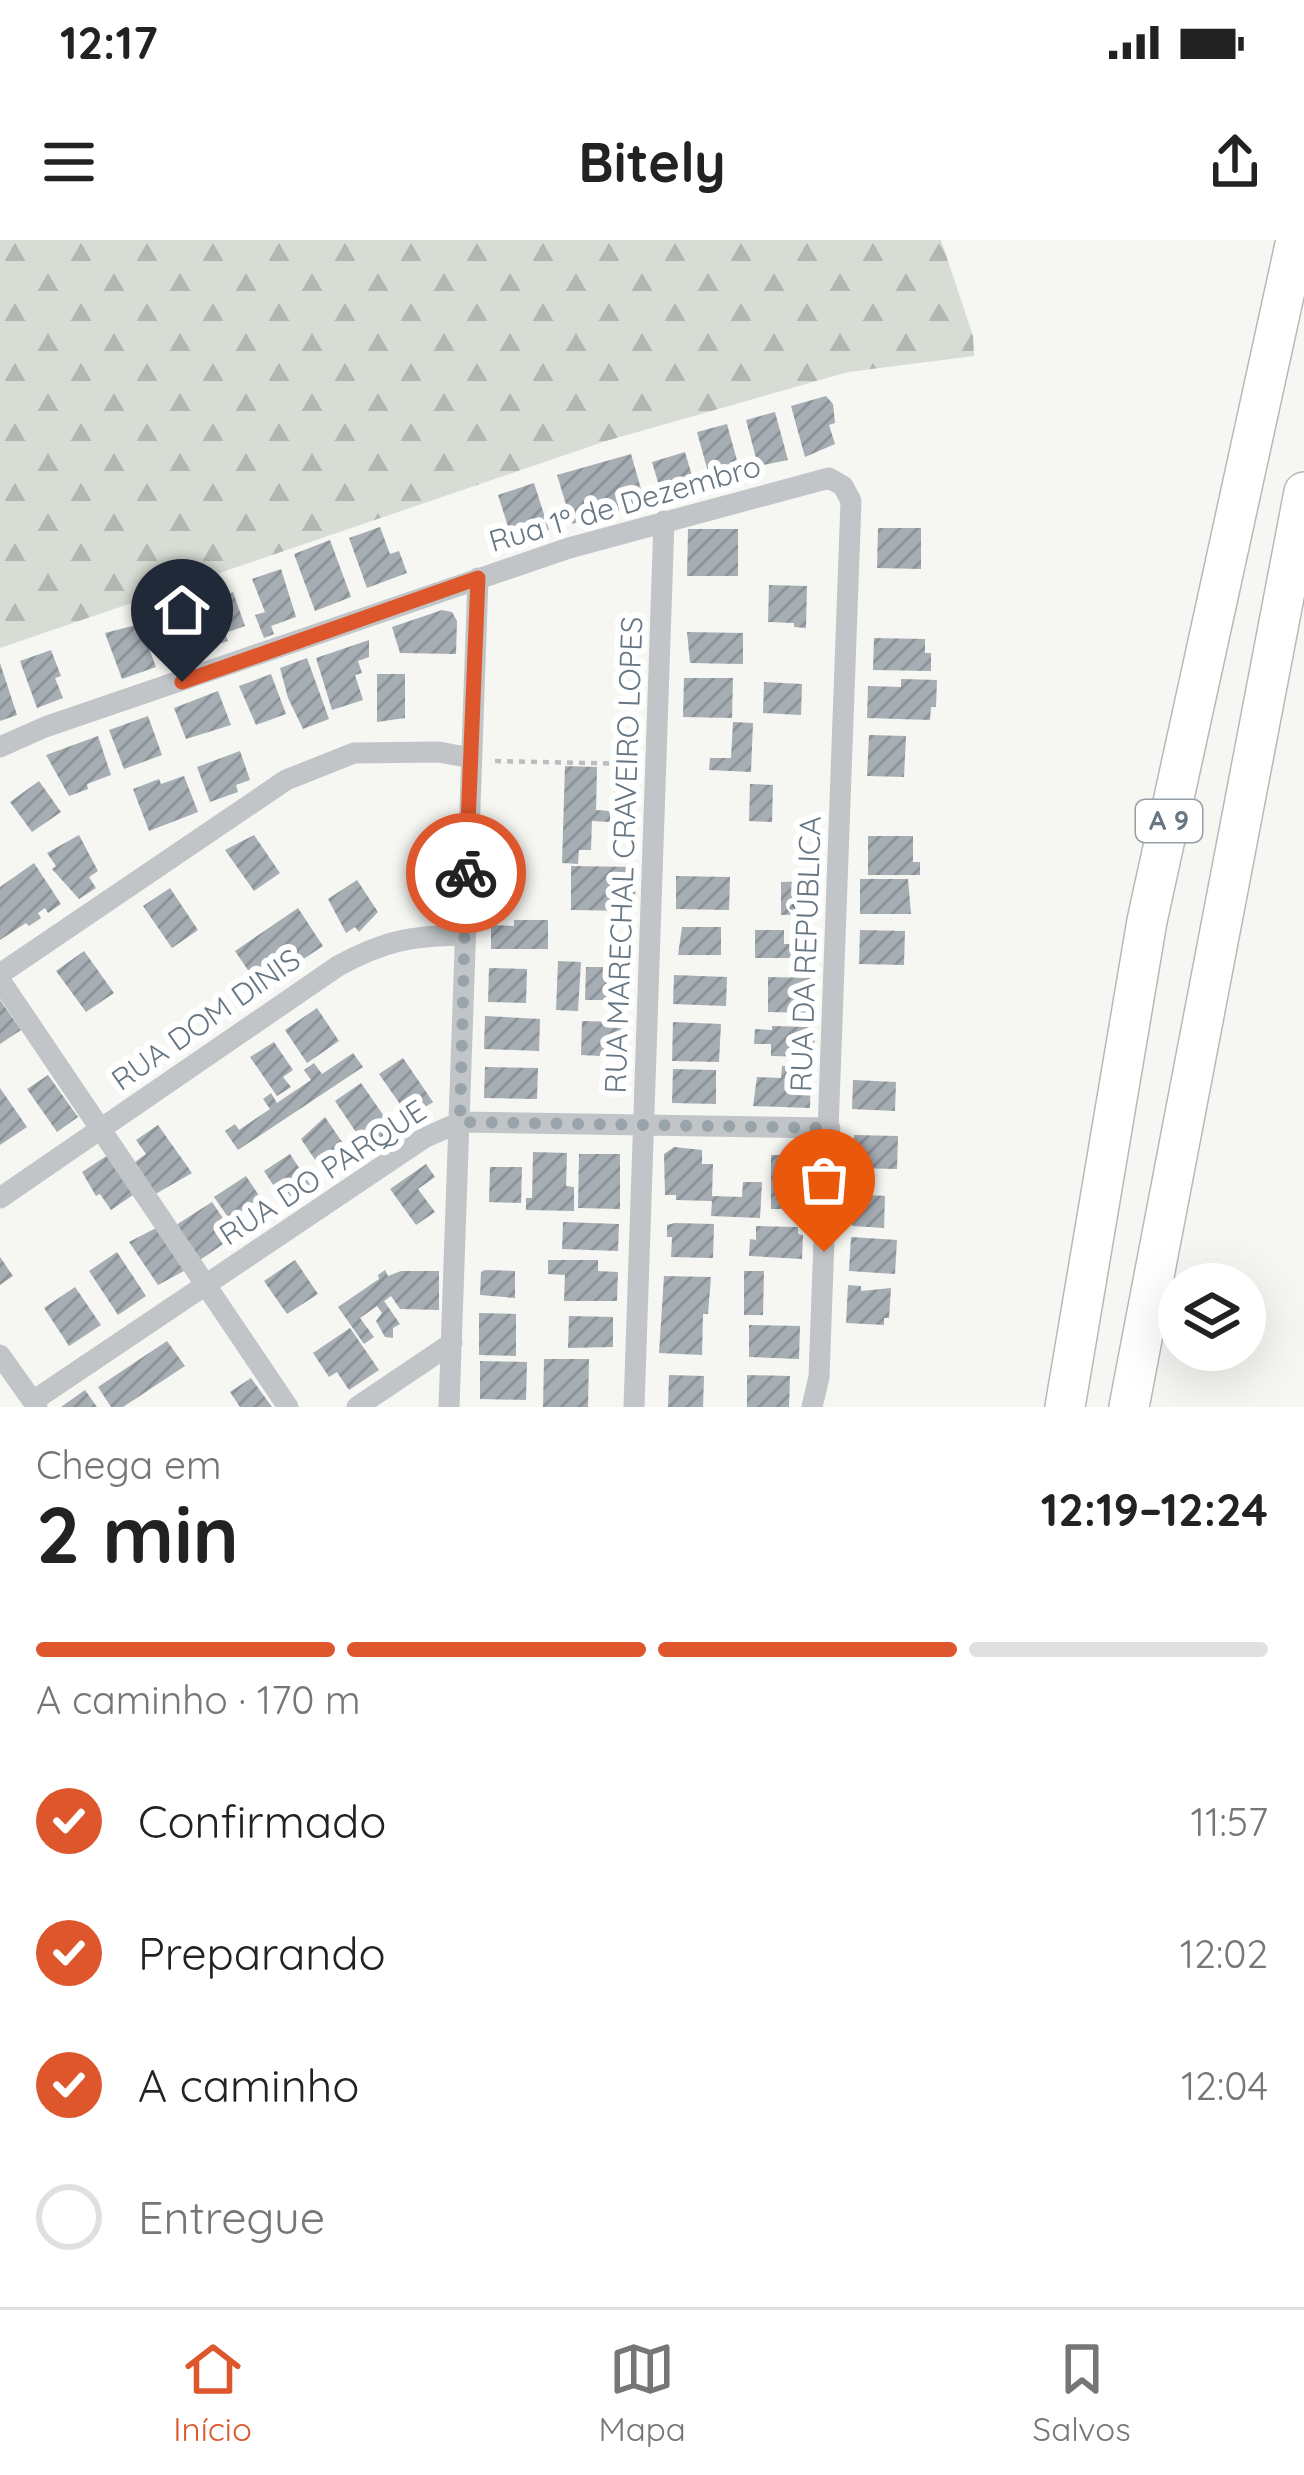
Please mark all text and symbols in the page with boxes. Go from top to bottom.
text: 12:17 [60,14,158,70]
text: Bitely [578,128,726,196]
icon: menu [36,129,102,195]
icon: share [1202,129,1268,195]
street label: Rua 1º de Dezembro [485,446,765,560]
pin [131,559,233,682]
icon: home [149,577,215,643]
street label: RUA MARECHAL CRAVEIRO LOPES [596,616,650,1094]
road number: A 9 [1136,800,1202,842]
courier [406,813,526,933]
street label: RUA DA REPÚBLICA [781,815,829,1093]
icon: bike [433,840,499,906]
street label: RUA DOM DINIS [104,940,307,1098]
street label: RUA DO PARQUE [212,1091,433,1253]
pin [773,1129,875,1252]
icon: bag [791,1147,857,1213]
map controls [1158,1263,1266,1371]
button: layers [1158,1263,1266,1371]
text: Chega em [36,1440,221,1489]
text: 12:19–12:24 [1041,1481,1268,1537]
text: 2 min [36,1485,239,1583]
text: A caminho · 170 m [36,1675,361,1724]
icon: check [36,1788,102,1854]
text: Confirmado [138,1793,386,1849]
text: 11:57 [1191,1797,1268,1846]
icon: check [36,1920,102,1986]
text: Preparando [138,1925,386,1981]
text: 12:02 [1180,1929,1268,1978]
icon: check [36,2052,102,2118]
text: A caminho [138,2057,359,2113]
text: 12:04 [1181,2061,1268,2110]
text: Entregue [138,2189,325,2245]
tab: Início [173,2336,252,2449]
tab: Mapa [599,2336,686,2449]
tab: Salvos [1033,2336,1131,2449]

